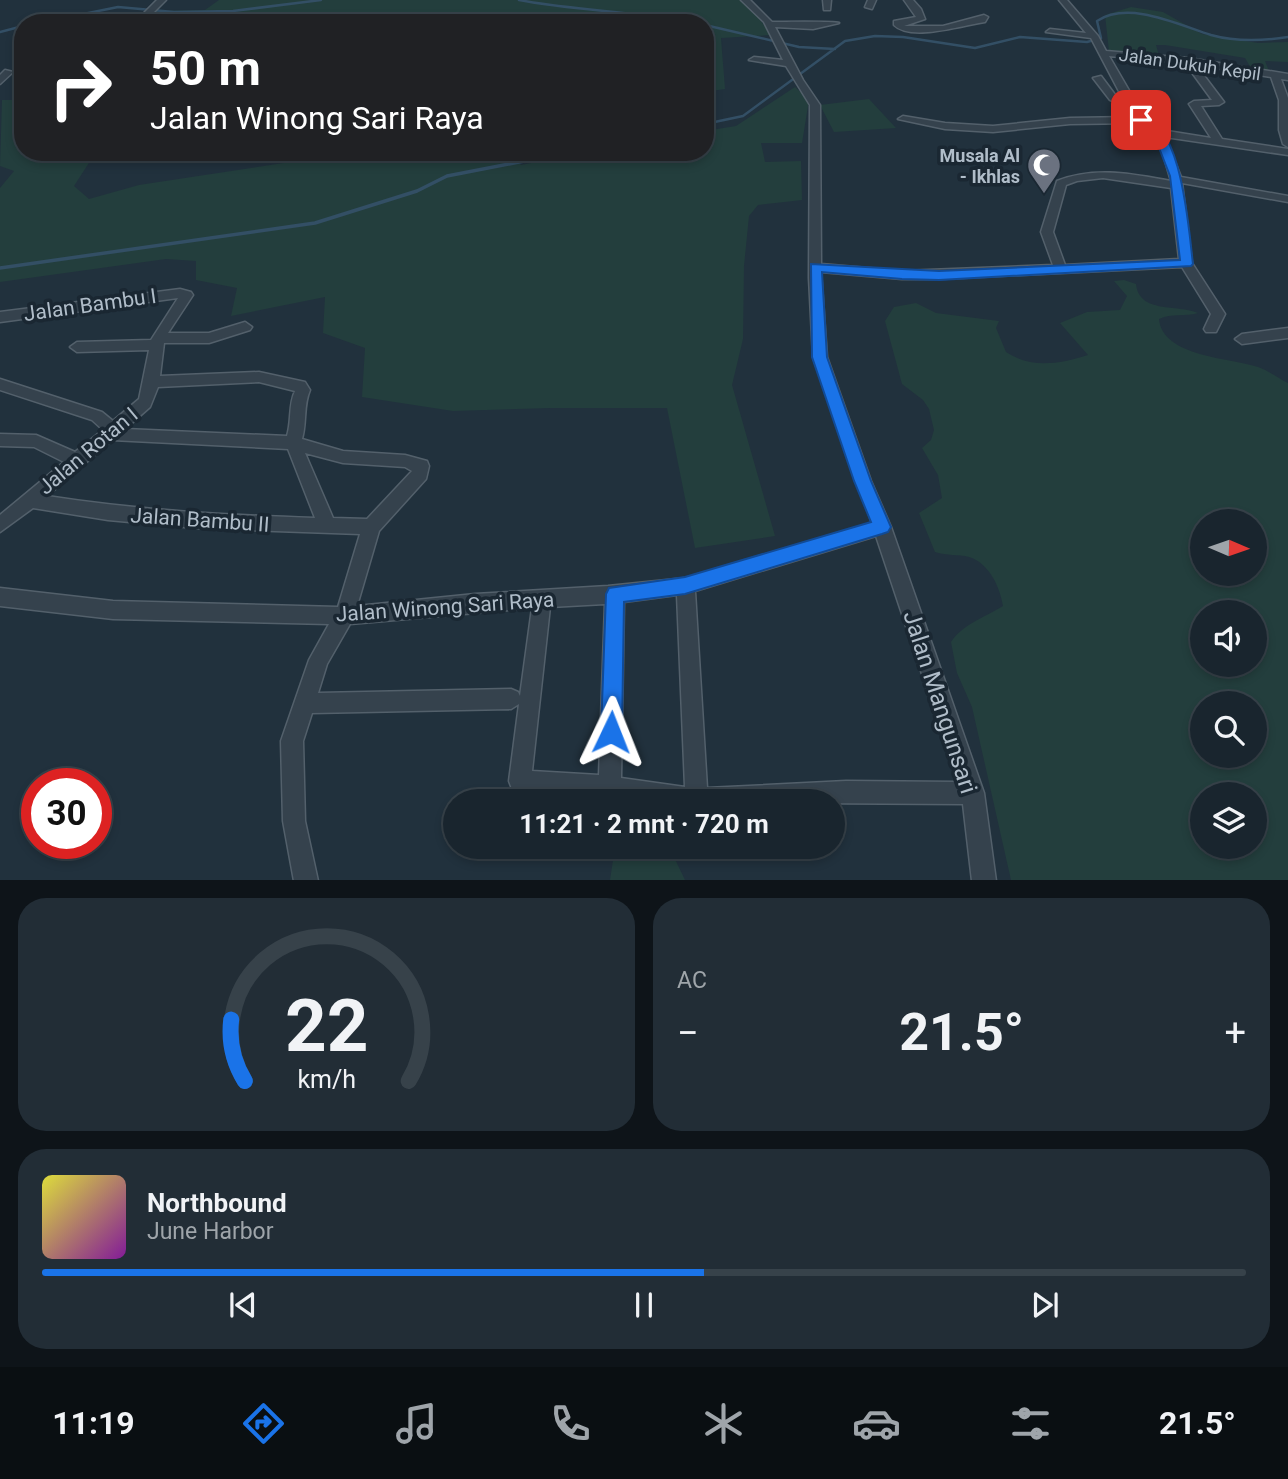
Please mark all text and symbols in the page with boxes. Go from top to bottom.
text: 50 m [150,40,261,97]
icon: right [35,42,126,133]
street label: Jalan Dukuh Kepil [1118,44,1262,84]
pin [1111,90,1171,150]
text: Jalan Winong Sari Raya [150,99,484,137]
icon: arrive [1122,101,1160,139]
place label: Musala Al - Ikhlas [940,145,1020,187]
mosque icon: Musala Al - Ikhlas [1025,146,1063,195]
street label: Jalan Bambu I [22,284,158,326]
street label: Jalan Rotan I [34,403,142,499]
street label: Jalan Bambu II [130,503,270,537]
north arrow [1190,509,1267,586]
map controls [1190,509,1267,859]
street label: Jalan Winong Sari Raya [335,587,555,627]
button: sound [1190,600,1267,677]
street label: Jalan Mangunsari [897,607,983,797]
button: search [1190,691,1267,768]
position arrow [574,695,648,769]
speed limit sign: 30 [21,768,112,859]
button: layers [1190,782,1267,859]
text: 11:21 · 2 mnt · 720 m [519,809,769,839]
text: AC [677,967,707,994]
text: 22 [285,983,368,1069]
text: 21.5° [899,1002,1024,1063]
text: − [677,1011,699,1055]
text: + [1224,1011,1246,1055]
text: km/h [297,1064,356,1093]
text: Northbound [147,1188,287,1218]
text: June Harbor [147,1218,274,1245]
icon: previous [224,1286,262,1324]
icon: pause [625,1286,663,1324]
icon: next [1026,1286,1064,1324]
icon: directions [239,1399,288,1448]
icon: music [392,1399,441,1448]
icon: phone [546,1399,595,1448]
icon: climate [699,1399,748,1448]
icon: car [852,1399,901,1448]
icon: filters [1006,1399,1055,1448]
text: 11:19 [52,1404,135,1442]
text: 21.5° [1159,1404,1236,1442]

